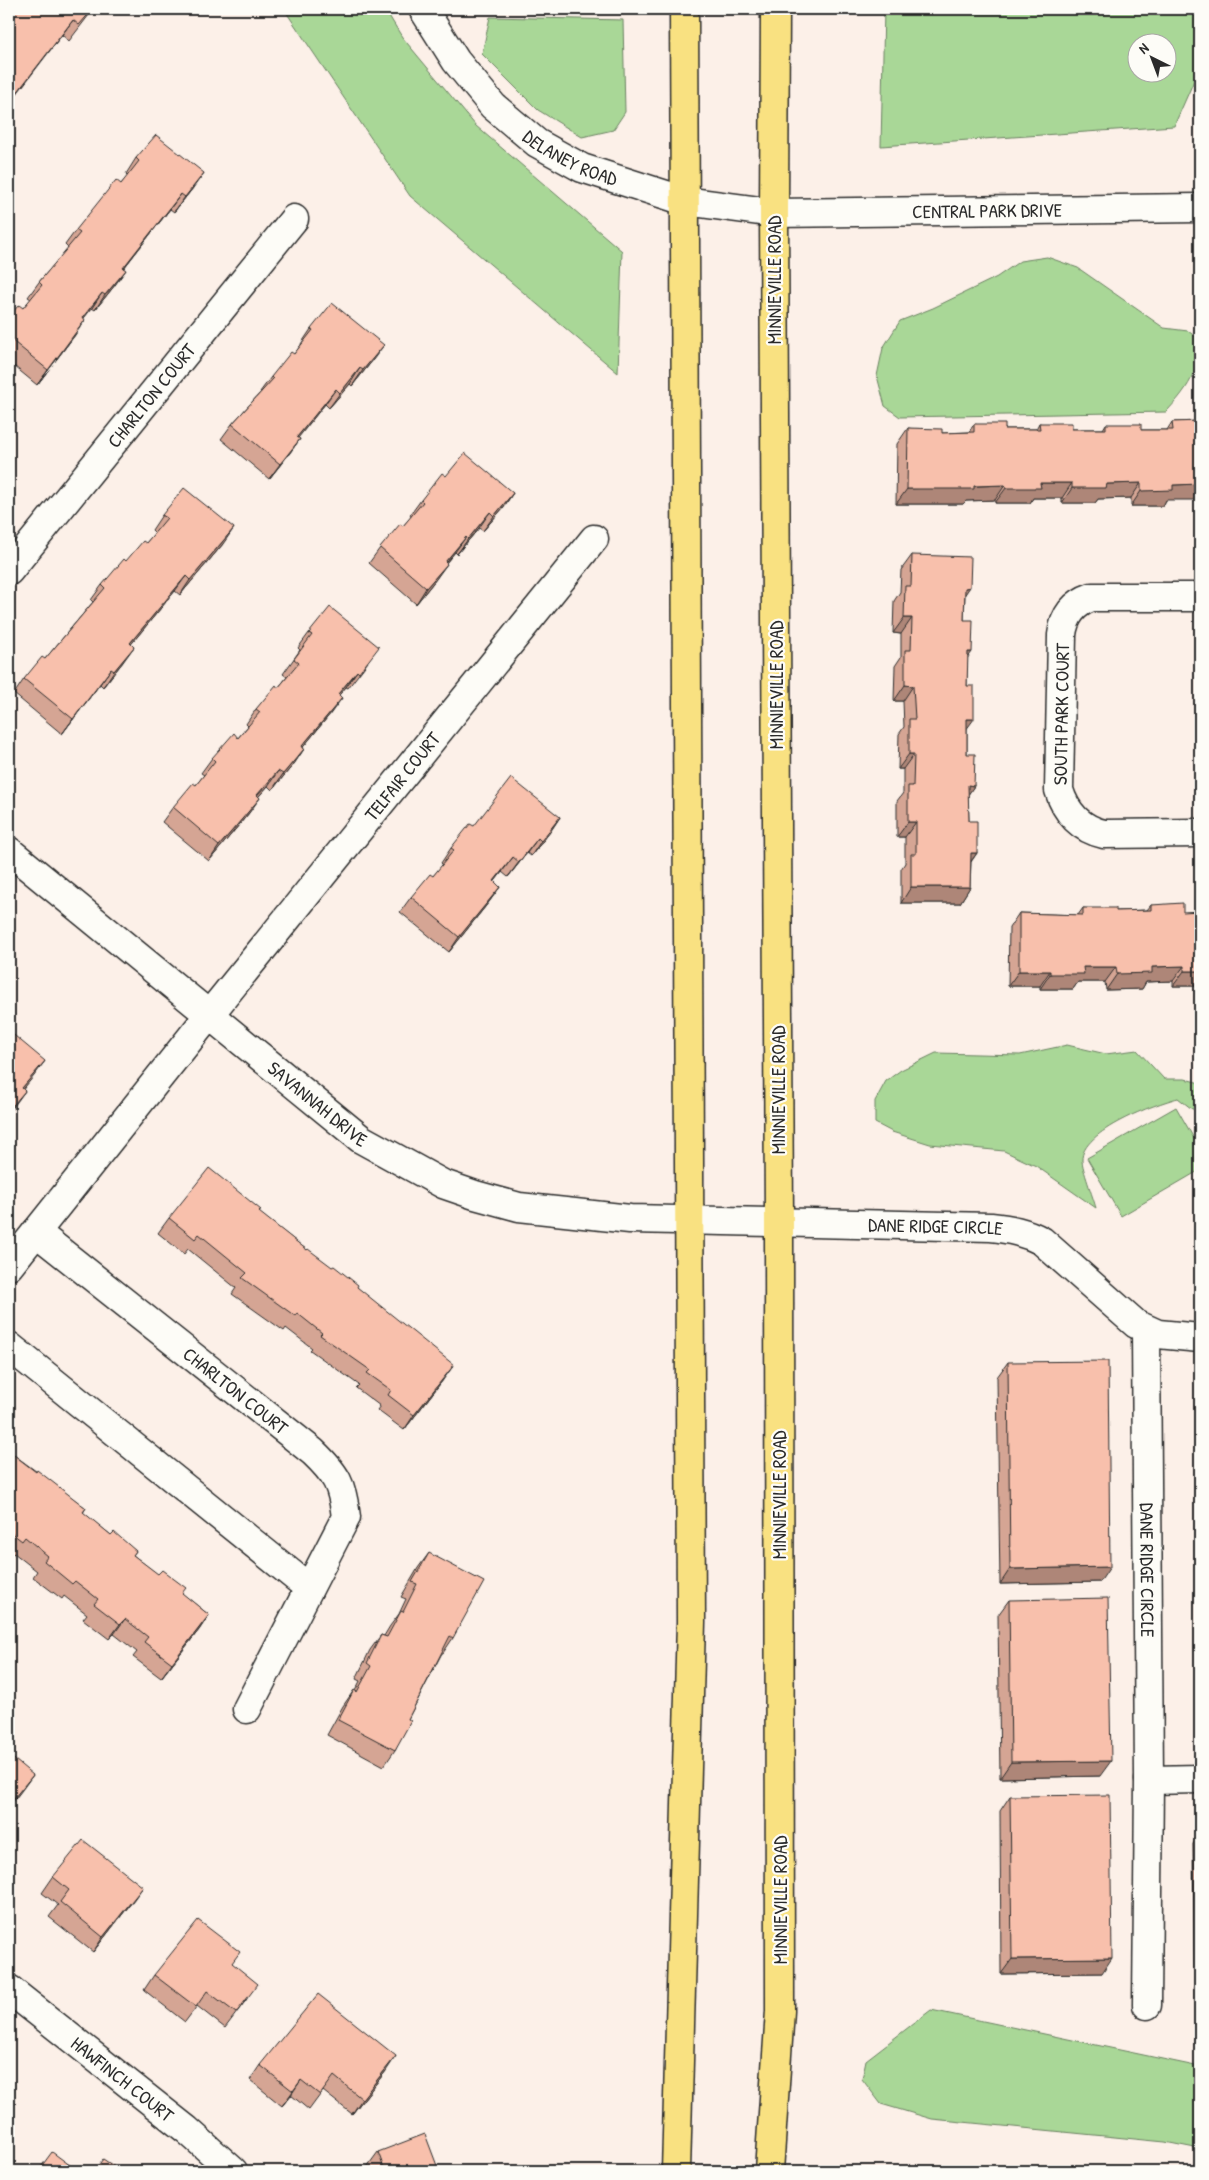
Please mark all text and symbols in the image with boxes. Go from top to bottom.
north arrow [1126,32,1176,82]
text: N [1134,38,1152,58]
street label: DELANEY ROAD [517,124,621,192]
street label: CENTRAL PARK DRIVE [912,197,1063,224]
street label: MINNIEVILLE ROAD [761,216,787,344]
street label: CHARLTON COURT [101,337,202,453]
street label: MINNIEVILLE ROAD [763,621,789,749]
street label: SOUTH PARK COURT [1047,642,1075,785]
street label: TELFAIR COURT [358,726,447,826]
street label: MINNIEVILLE ROAD [765,1026,791,1154]
street label: SAVANNAH DRIVE [262,1055,372,1153]
street label: DANE RIDGE CIRCLE [868,1211,1005,1241]
street label: CHARLTON COURT [178,1341,294,1441]
street label: MINNIEVILLE ROAD [766,1431,792,1559]
street label: DANE RIDGE CIRCLE [1134,1503,1161,1638]
street label: MINNIEVILLE ROAD [767,1836,793,1964]
street label: HAWFINCH COURT [66,2030,180,2129]

